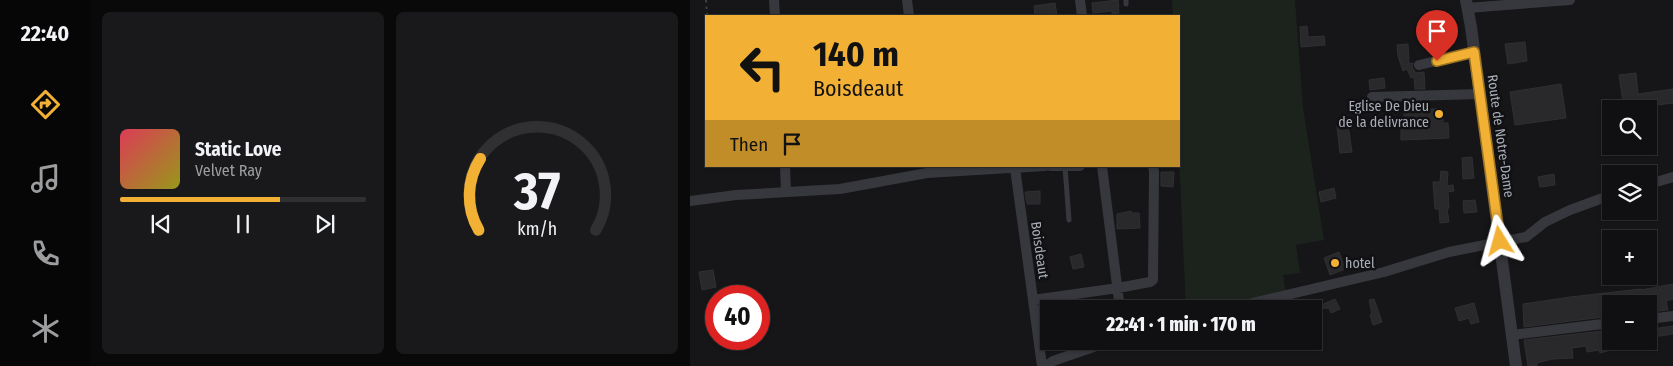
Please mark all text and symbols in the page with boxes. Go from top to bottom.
pin [1416,10,1458,61]
icon: arrive [1423,17,1451,45]
text: 22:40 [21,20,69,47]
text: 140 m [813,33,899,75]
icon: left [730,35,795,100]
street label: Route de Notre-Dame [1483,74,1518,199]
text: Boisdeaut [813,75,904,102]
icon: directions [28,87,63,122]
place label: Eglise De Dieu de la delivrance [1338,98,1429,131]
map controls [1602,100,1657,350]
button: search [1602,100,1657,155]
marker: Eglise De Dieu de la delivrance [1433,108,1445,120]
icon: arrive [778,130,806,158]
text: Then [730,133,768,156]
text: Static Love [195,138,282,161]
text: 37 [513,160,560,223]
icon: music [28,161,63,196]
text: Velvet Ray [195,161,262,180]
button: layers [1602,165,1657,220]
icon: previous [147,210,175,238]
icon: pause [229,210,257,238]
icon: next [311,210,339,238]
position arrow [1473,214,1525,266]
text: km/h [517,218,557,240]
street label: Boisdeaut [1027,220,1052,280]
button: + [1602,230,1657,285]
icon: phone [28,236,63,271]
place label: hotel [1345,255,1375,272]
marker: hotel [1329,257,1341,269]
speed limit sign: 40 [705,285,770,350]
button: − [1602,295,1657,350]
icon: climate [28,311,63,346]
text: 22:41 · 1 min · 170 m [1106,313,1256,336]

